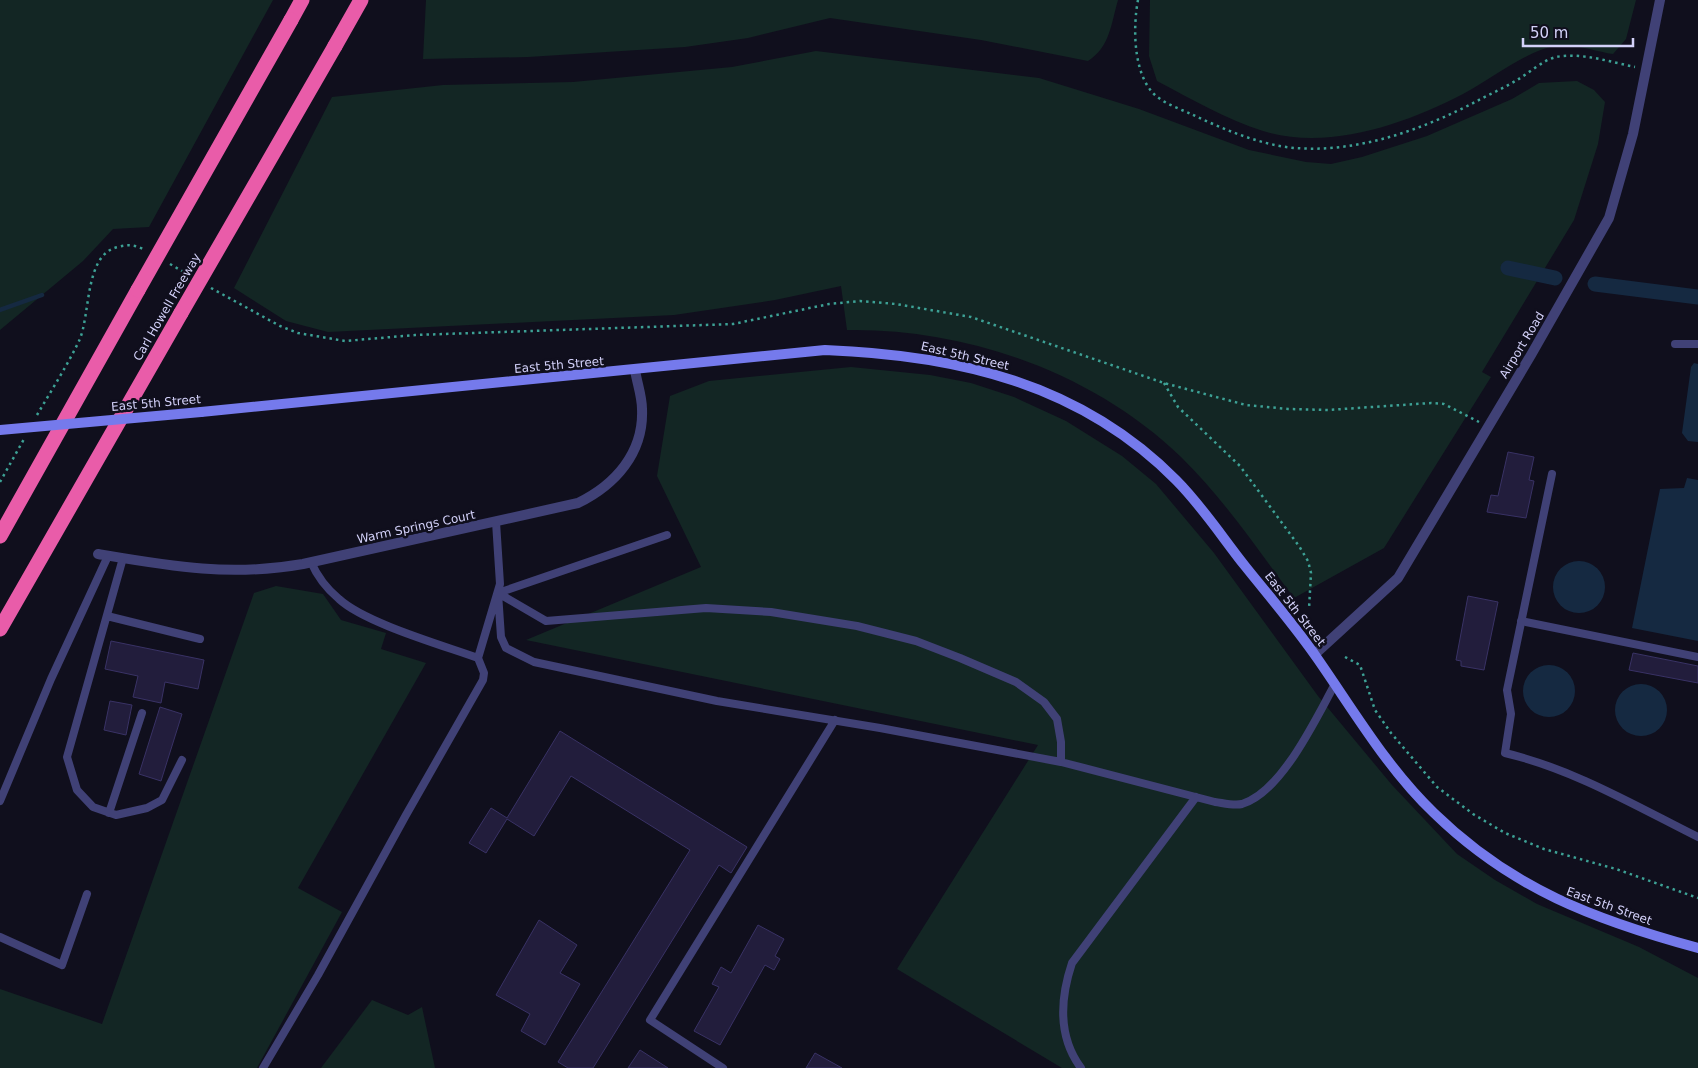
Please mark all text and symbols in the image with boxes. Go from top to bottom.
scale bar [1523,15,1633,47]
text: 50 m [1530,24,1568,42]
street label: Carl Howell Freeway [131,251,203,363]
street label: Airport Road [1497,309,1547,381]
street label: East 5th Street [920,339,1011,373]
street label: East 5th Street [514,354,605,376]
street label: East 5th Street [111,392,202,414]
street label: Warm Springs Court [356,508,477,546]
street label: East 5th Street [1262,569,1328,649]
street label: East 5th Street [1564,884,1654,928]

